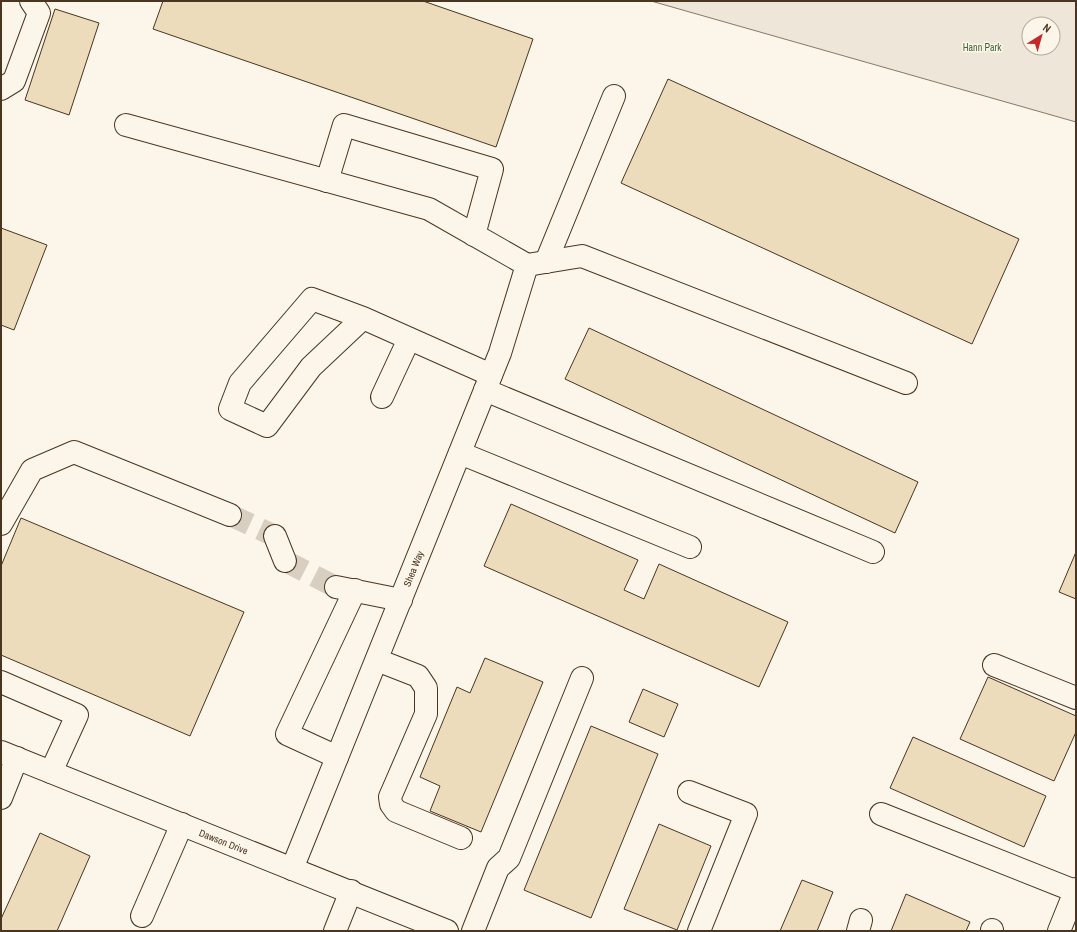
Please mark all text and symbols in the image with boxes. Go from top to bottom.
north arrow [1021,16,1061,56]
text: N [1040,20,1054,36]
park label: Hann Park [963,41,1002,54]
street label: Shea Way [401,548,427,589]
street label: Dawson Drive [197,826,250,858]

